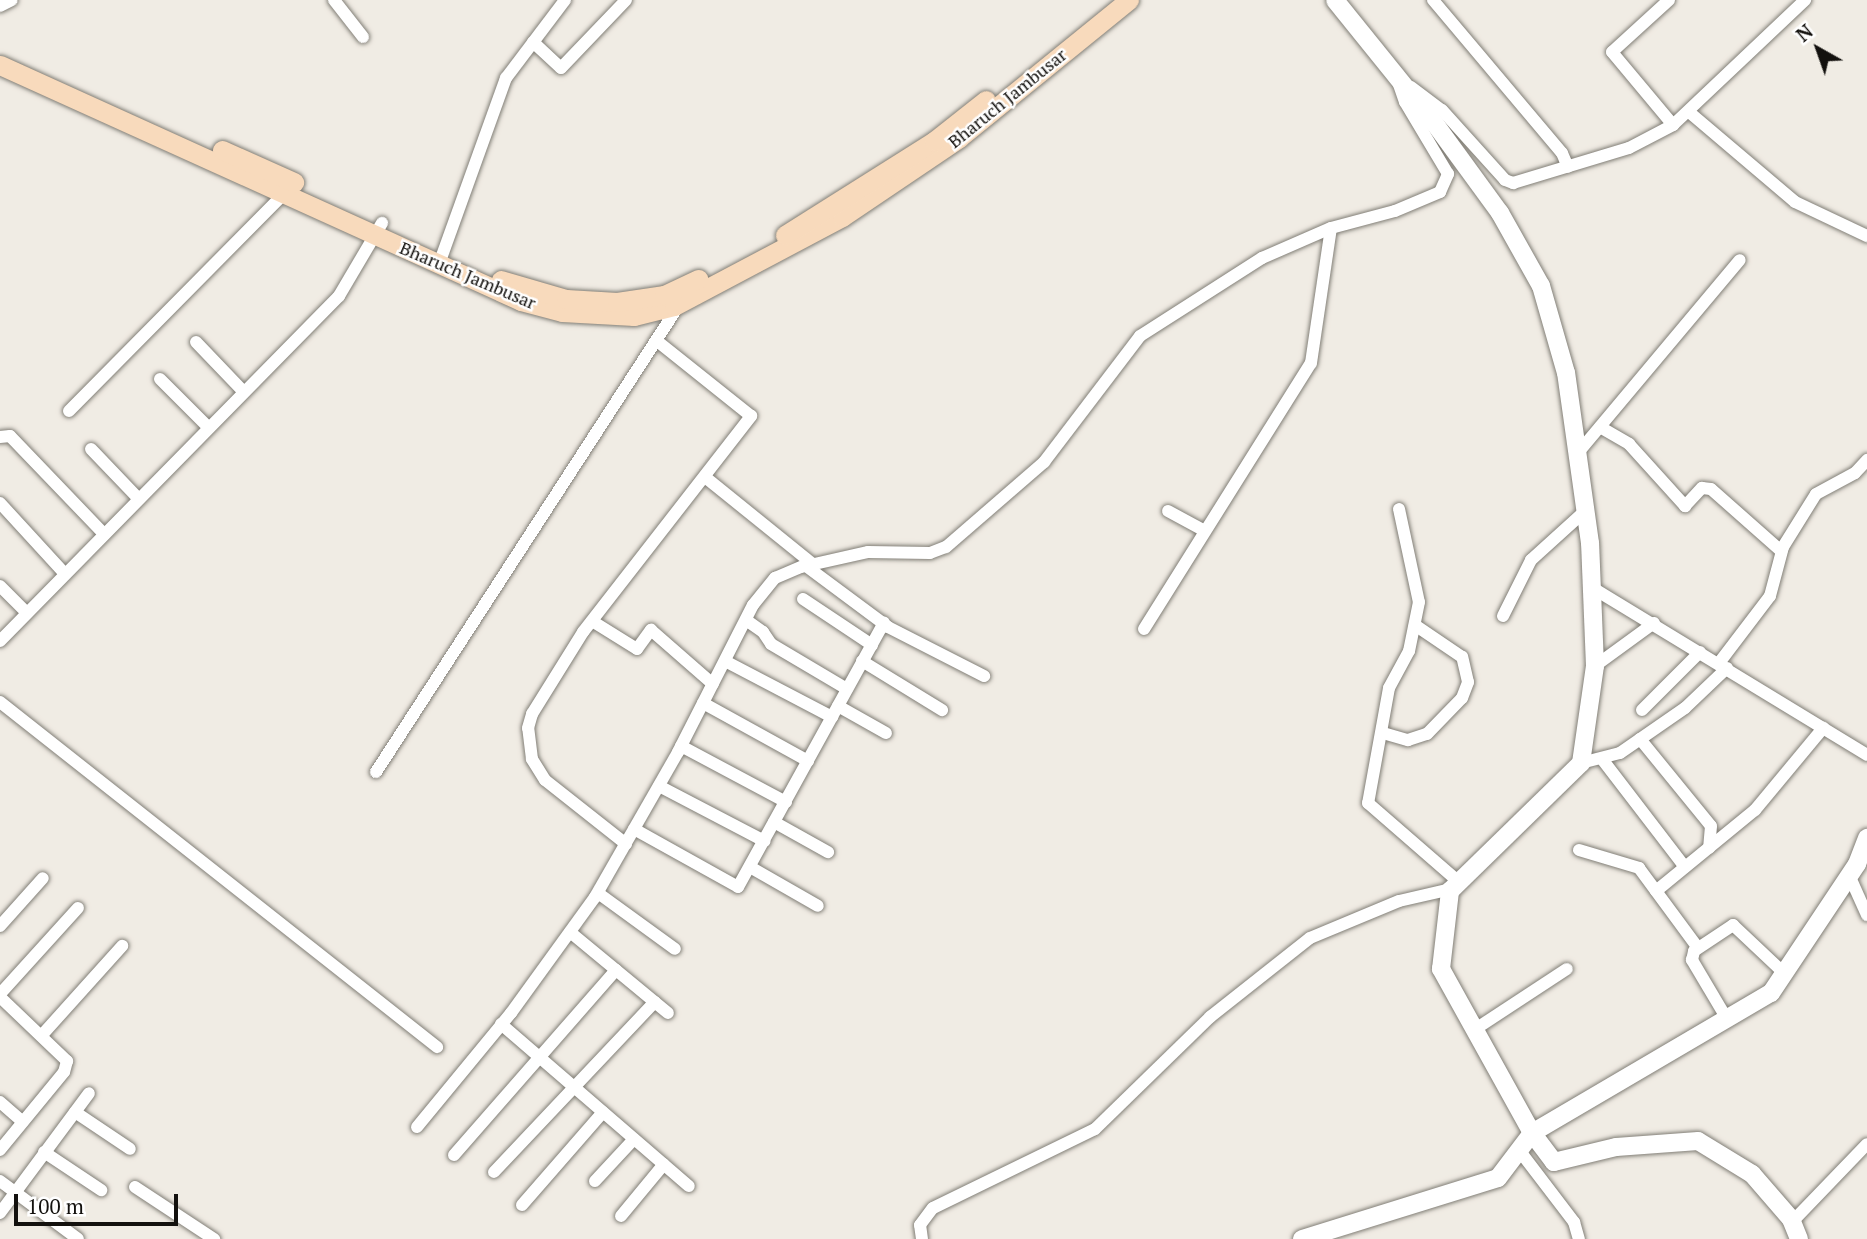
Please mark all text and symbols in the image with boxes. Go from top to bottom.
north arrow [1783,14,1853,84]
text: N [1791,18,1818,47]
street label: Bharuch Jambusar [943,44,1071,152]
street label: Bharuch Jambusar [397,237,539,313]
scale bar [18,1180,182,1224]
text: 100 m [27,1192,84,1220]

